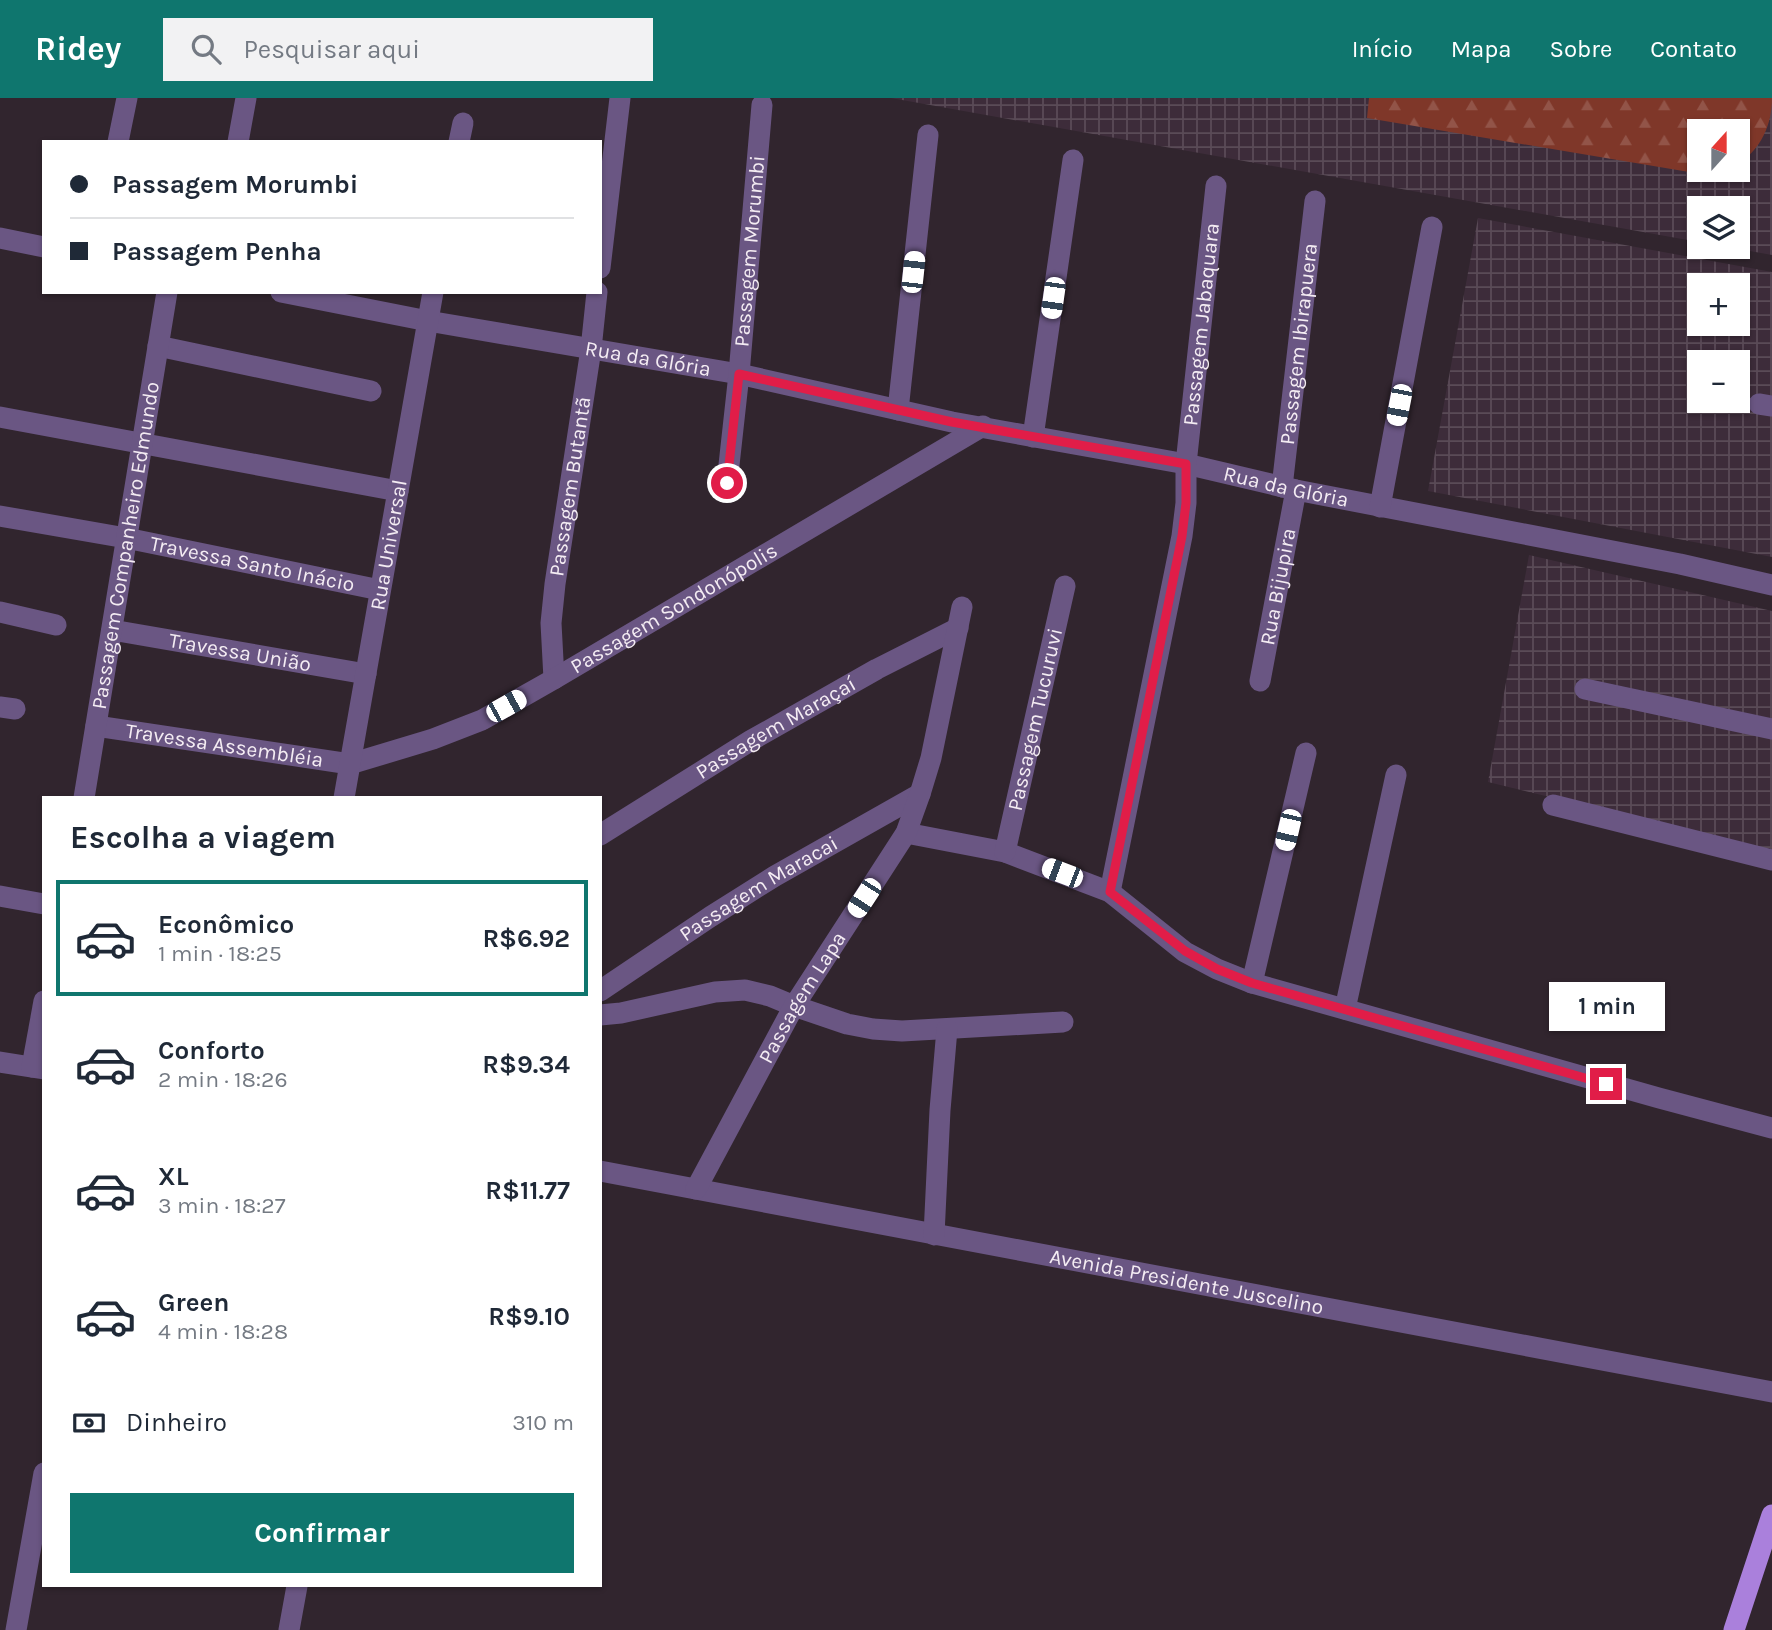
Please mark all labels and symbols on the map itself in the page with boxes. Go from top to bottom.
north arrow [1687,119,1750,182]
street label: Passagem Morumbi [729,154,770,348]
street label: Passagem Jabaquara [1178,222,1224,427]
street label: Passagem Ibirapuera [1275,242,1322,446]
car [901,250,926,294]
car [1040,276,1067,320]
street label: Rua da Glória [583,336,713,381]
street label: Passagem Companheiro Edmundo [87,380,164,711]
car [1385,382,1414,428]
street label: Passagem Butantã [544,395,596,578]
street label: Rua da Glória [1221,461,1351,512]
route start [711,467,743,499]
street label: Rua Universal [365,478,412,612]
street label: Rua Bijupira [1255,526,1301,647]
street label: Travessa Santo Inácio [148,531,357,597]
street label: Passagem Sondonópolis [566,538,782,679]
street label: Passagem Tucuruvi [1003,626,1067,813]
street label: Travessa União [167,628,313,676]
street label: Passagem Maraçaí [691,671,861,784]
car [483,687,530,725]
street label: Travessa Assembléia [124,719,325,772]
car [1274,807,1303,853]
street label: Passagem Maracai [675,831,842,946]
car [1039,856,1086,890]
car [844,875,885,921]
street label: Passagem Lapa [754,927,851,1067]
callout: 1 min [1548,982,1664,1032]
route end [1590,1068,1622,1100]
street label: Avenida Presidente Juscelino [1048,1244,1326,1319]

